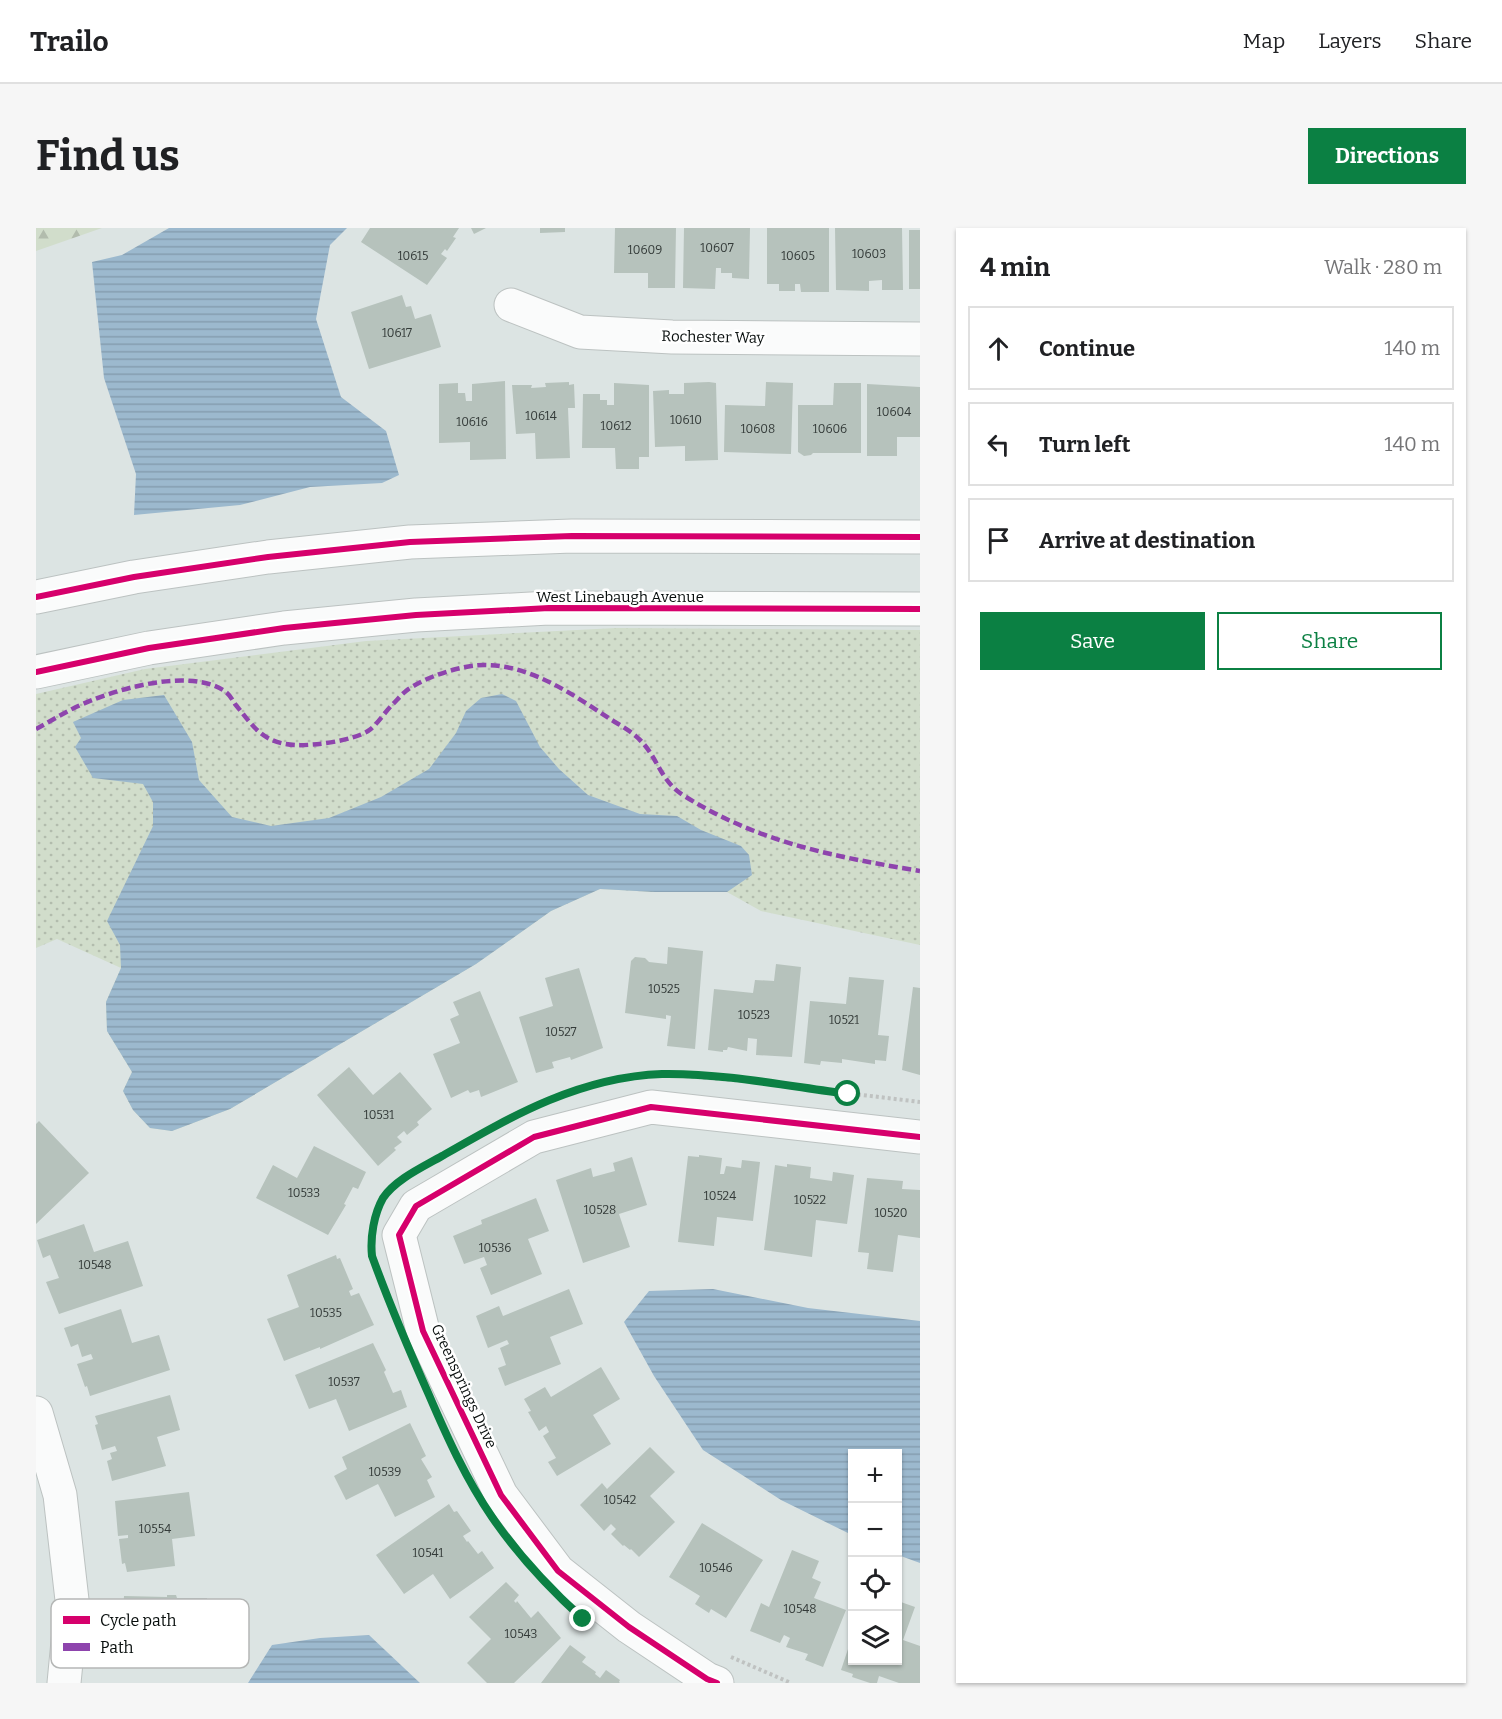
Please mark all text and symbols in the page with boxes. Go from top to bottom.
text: Trailo [30,25,109,58]
text: Map [1243,28,1285,54]
text: Layers [1318,28,1382,54]
text: Share [1415,28,1472,54]
button: Directions [1308,128,1466,184]
text: Find us [36,131,180,181]
house number: 10607 [700,241,734,255]
house number: 10609 [628,243,662,257]
house number: 10603 [852,247,886,261]
house number: 10615 [398,249,428,263]
house number: 10605 [781,249,815,263]
text: 4 min [980,252,1050,283]
text: Walk · 280 m [1324,255,1442,279]
house number: 10617 [382,326,412,340]
street label: Rochester Way [661,327,765,347]
icon: ahead [982,332,1015,365]
text: Continue [1039,335,1135,362]
text: 140 m [1384,336,1440,360]
house number: 10604 [877,405,911,419]
house number: 10614 [525,409,557,423]
house number: 10610 [670,413,702,427]
house number: 10616 [456,415,488,429]
house number: 10612 [601,419,631,433]
house number: 10608 [741,422,775,436]
house number: 10606 [813,422,847,436]
icon: left [982,428,1015,461]
text: Turn left [1039,431,1131,458]
text: 140 m [1384,432,1440,456]
icon: arrive [982,524,1015,557]
text: Arrive at destination [1039,527,1255,554]
street label: West Linebaugh Avenue [536,588,704,606]
button: Save [980,612,1205,670]
button: Share [1217,612,1442,670]
house number: 10525 [648,982,680,996]
house number: 10523 [738,1008,770,1022]
house number: 10521 [829,1013,859,1027]
house number: 10527 [545,1025,577,1039]
route start [834,1080,860,1106]
house number: 10531 [364,1108,394,1122]
house number: 10533 [288,1186,320,1200]
house number: 10524 [704,1189,736,1203]
house number: 10522 [794,1193,826,1207]
house number: 10528 [584,1203,616,1217]
house number: 10520 [875,1206,908,1220]
house number: 10536 [479,1241,511,1255]
house number: 10548 [78,1258,112,1272]
house number: 10535 [310,1306,342,1320]
street label: Greensprings Drive [427,1321,501,1451]
house number: 10537 [328,1375,360,1389]
map controls [848,1449,902,1665]
button: + [848,1449,902,1503]
house number: 10539 [369,1465,401,1479]
house number: 10542 [604,1493,636,1507]
button: − [848,1503,902,1557]
house number: 10554 [139,1522,171,1536]
house number: 10541 [413,1546,444,1560]
button: locate [848,1557,902,1611]
house number: 10546 [699,1561,733,1575]
legend [51,1599,249,1668]
house number: 10548 [783,1602,817,1616]
route end [569,1605,595,1631]
text: Cycle path [100,1611,176,1630]
button: layers [848,1611,902,1665]
house number: 10543 [505,1627,538,1641]
text: Path [100,1638,134,1657]

